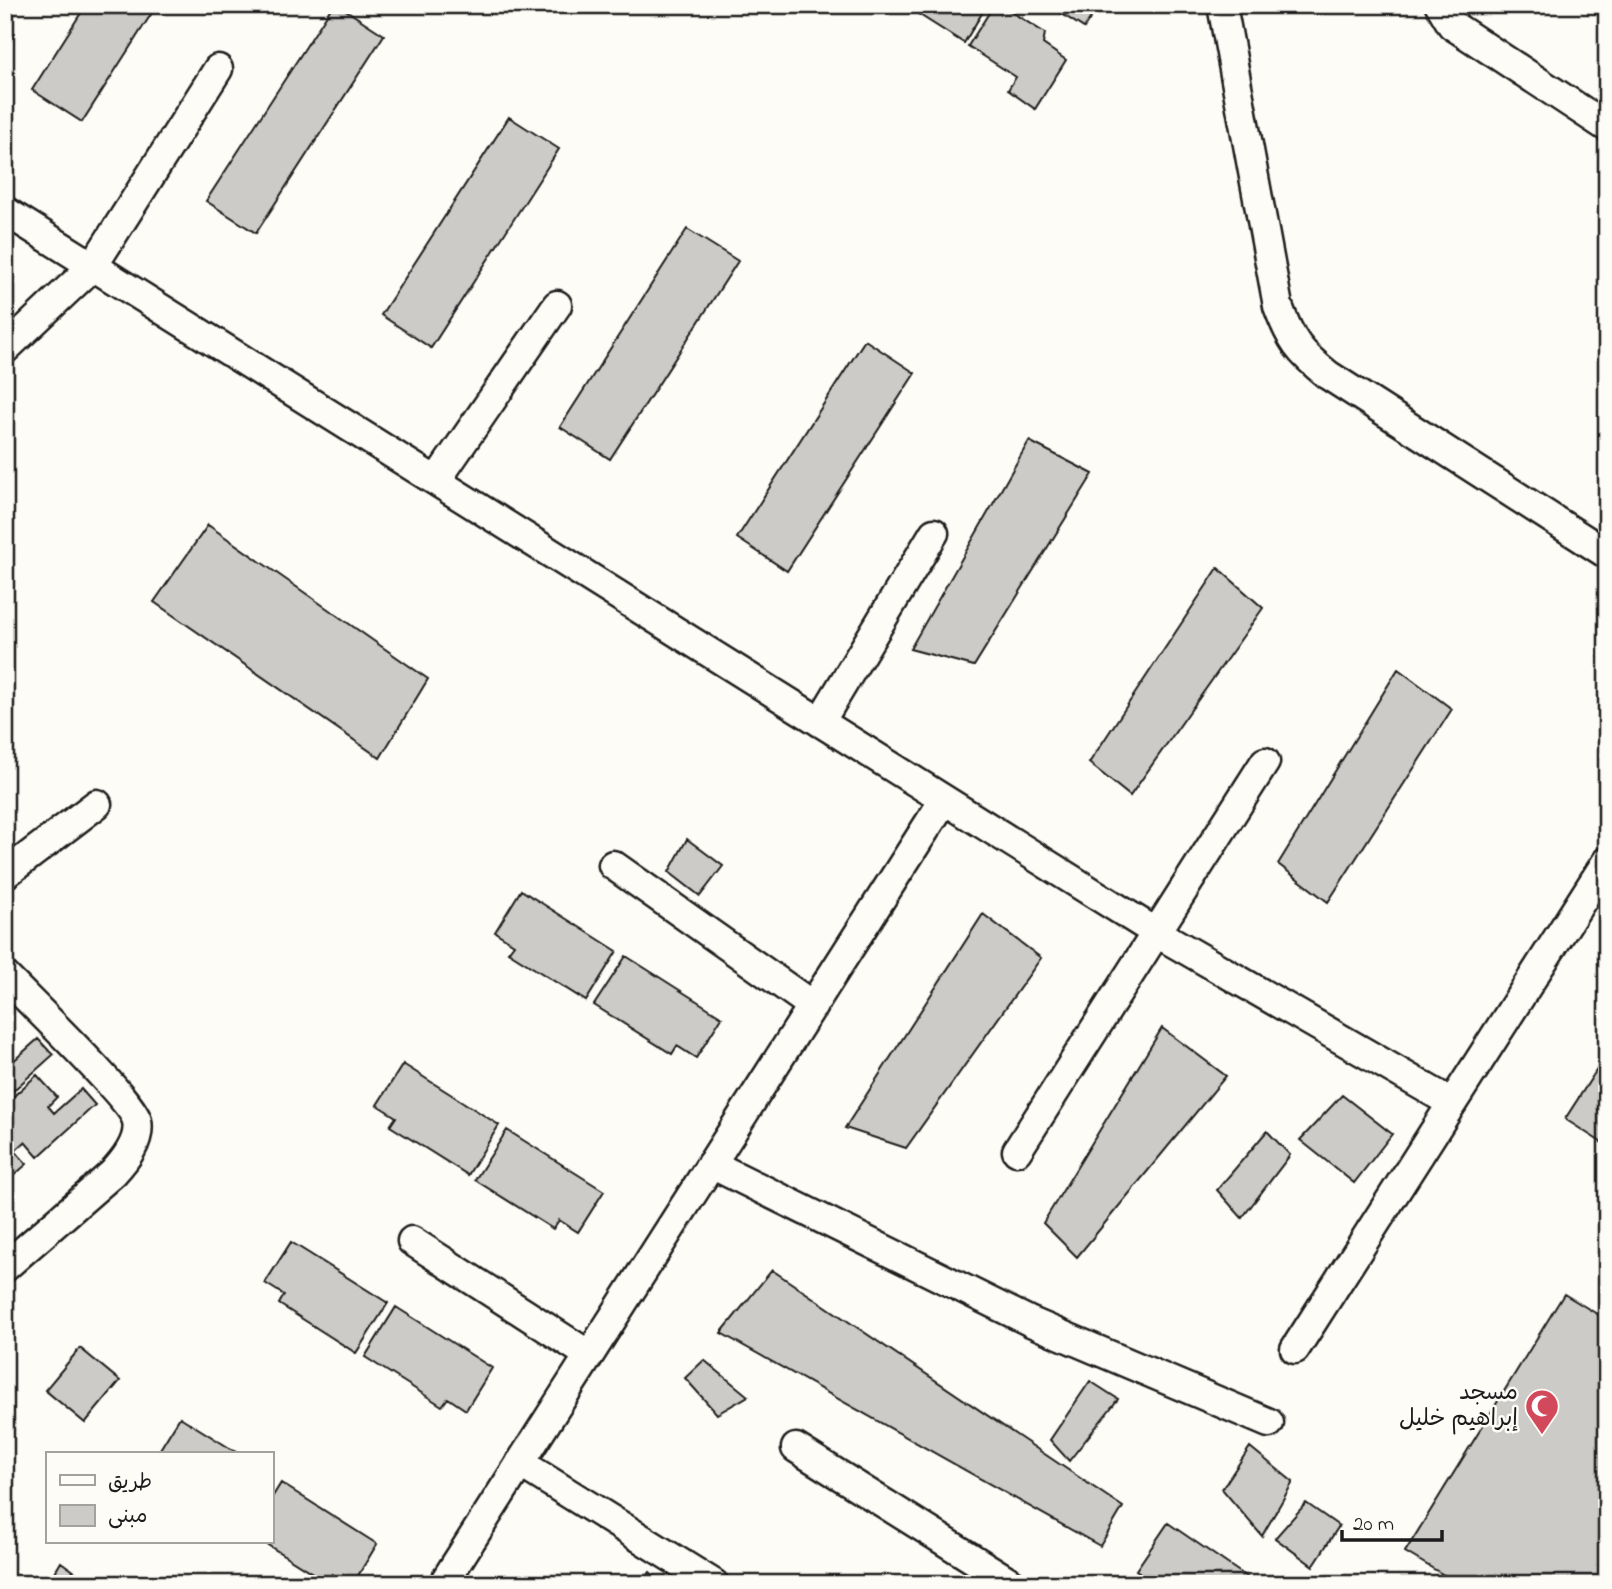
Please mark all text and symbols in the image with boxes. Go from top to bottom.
place label: مسجد إبراهيم خليل [1399,1377,1518,1436]
mosque icon: مسجد إبراهيم خليل [1523,1387,1561,1436]
legend [46,1452,273,1544]
text: طريق [108,1468,152,1498]
scale bar [1342,1498,1442,1542]
text: مبنى [108,1502,147,1532]
text: 20 m [1353,1510,1394,1540]

